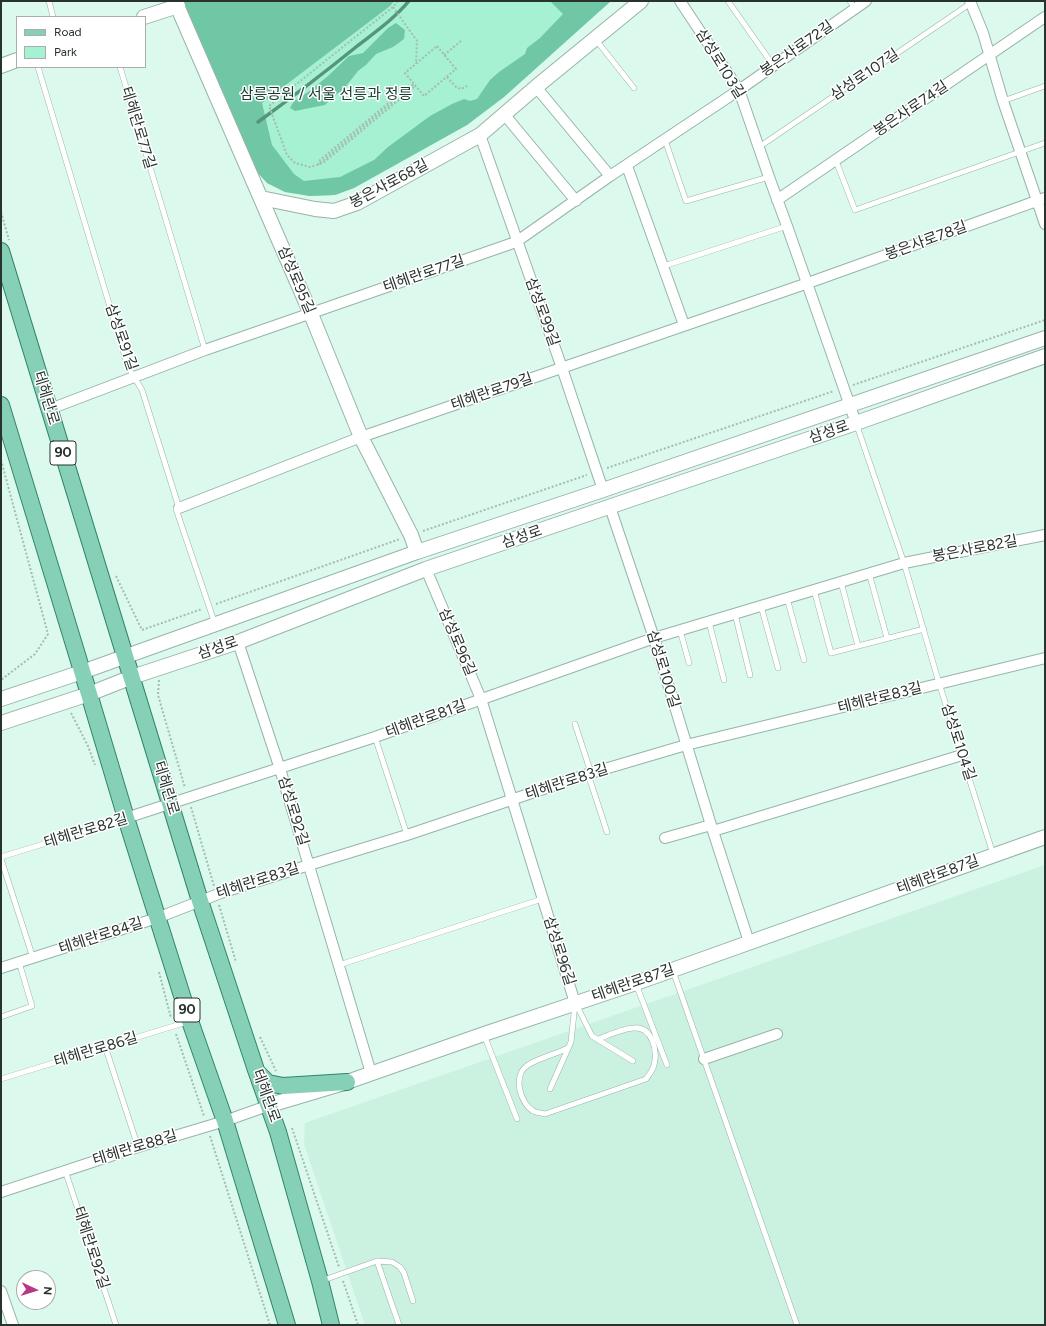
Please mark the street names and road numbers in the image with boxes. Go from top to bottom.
street label: 봉은사로72길 [757,17,837,81]
street label: 삼성로103길 [691,26,749,102]
street label: 삼성로107길 [827,45,903,105]
street label: 봉은사로74길 [870,77,952,141]
street label: 테헤란로77길 [117,85,159,171]
street label: 봉은사로68길 [346,156,432,212]
street label: 봉은사로78길 [882,218,970,264]
street label: 삼성로95길 [274,243,318,317]
street label: 테헤란로77길 [381,252,467,296]
street label: 삼성로99길 [521,275,563,349]
street label: 삼성로91길 [101,301,141,373]
street label: 테헤란로 [29,369,63,427]
street label: 테헤란로79길 [449,370,535,414]
street label: 삼성로 [806,417,852,447]
road number: 90 [50,441,76,465]
street label: 삼성로 [499,522,545,552]
street label: 봉은사로82길 [931,532,1019,566]
street label: 삼성로96길 [435,605,479,679]
street label: 삼성로100길 [643,628,683,710]
street label: 삼성로 [195,633,241,663]
street label: 테헤란로83길 [836,679,924,717]
street label: 테헤란로81길 [383,696,469,742]
street label: 삼성로104길 [937,701,979,783]
street label: 테헤란로 [149,759,183,817]
street label: 테헤란로83길 [523,760,611,804]
street label: 삼성로92길 [274,774,312,848]
street label: 테헤란로82길 [42,810,130,852]
street label: 테헤란로87길 [894,852,982,898]
street label: 테헤란로83길 [214,859,302,903]
street label: 테헤란로84길 [57,914,145,958]
street label: 삼성로96길 [539,914,579,988]
street label: 테헤란로87길 [589,960,677,1006]
road number: 90 [174,998,200,1022]
street label: 테헤란로86길 [52,1029,140,1071]
street label: 테헤란로 [248,1067,284,1125]
street label: 테헤란로88길 [91,1127,179,1169]
street label: 테헤란로92길 [69,1204,113,1292]

